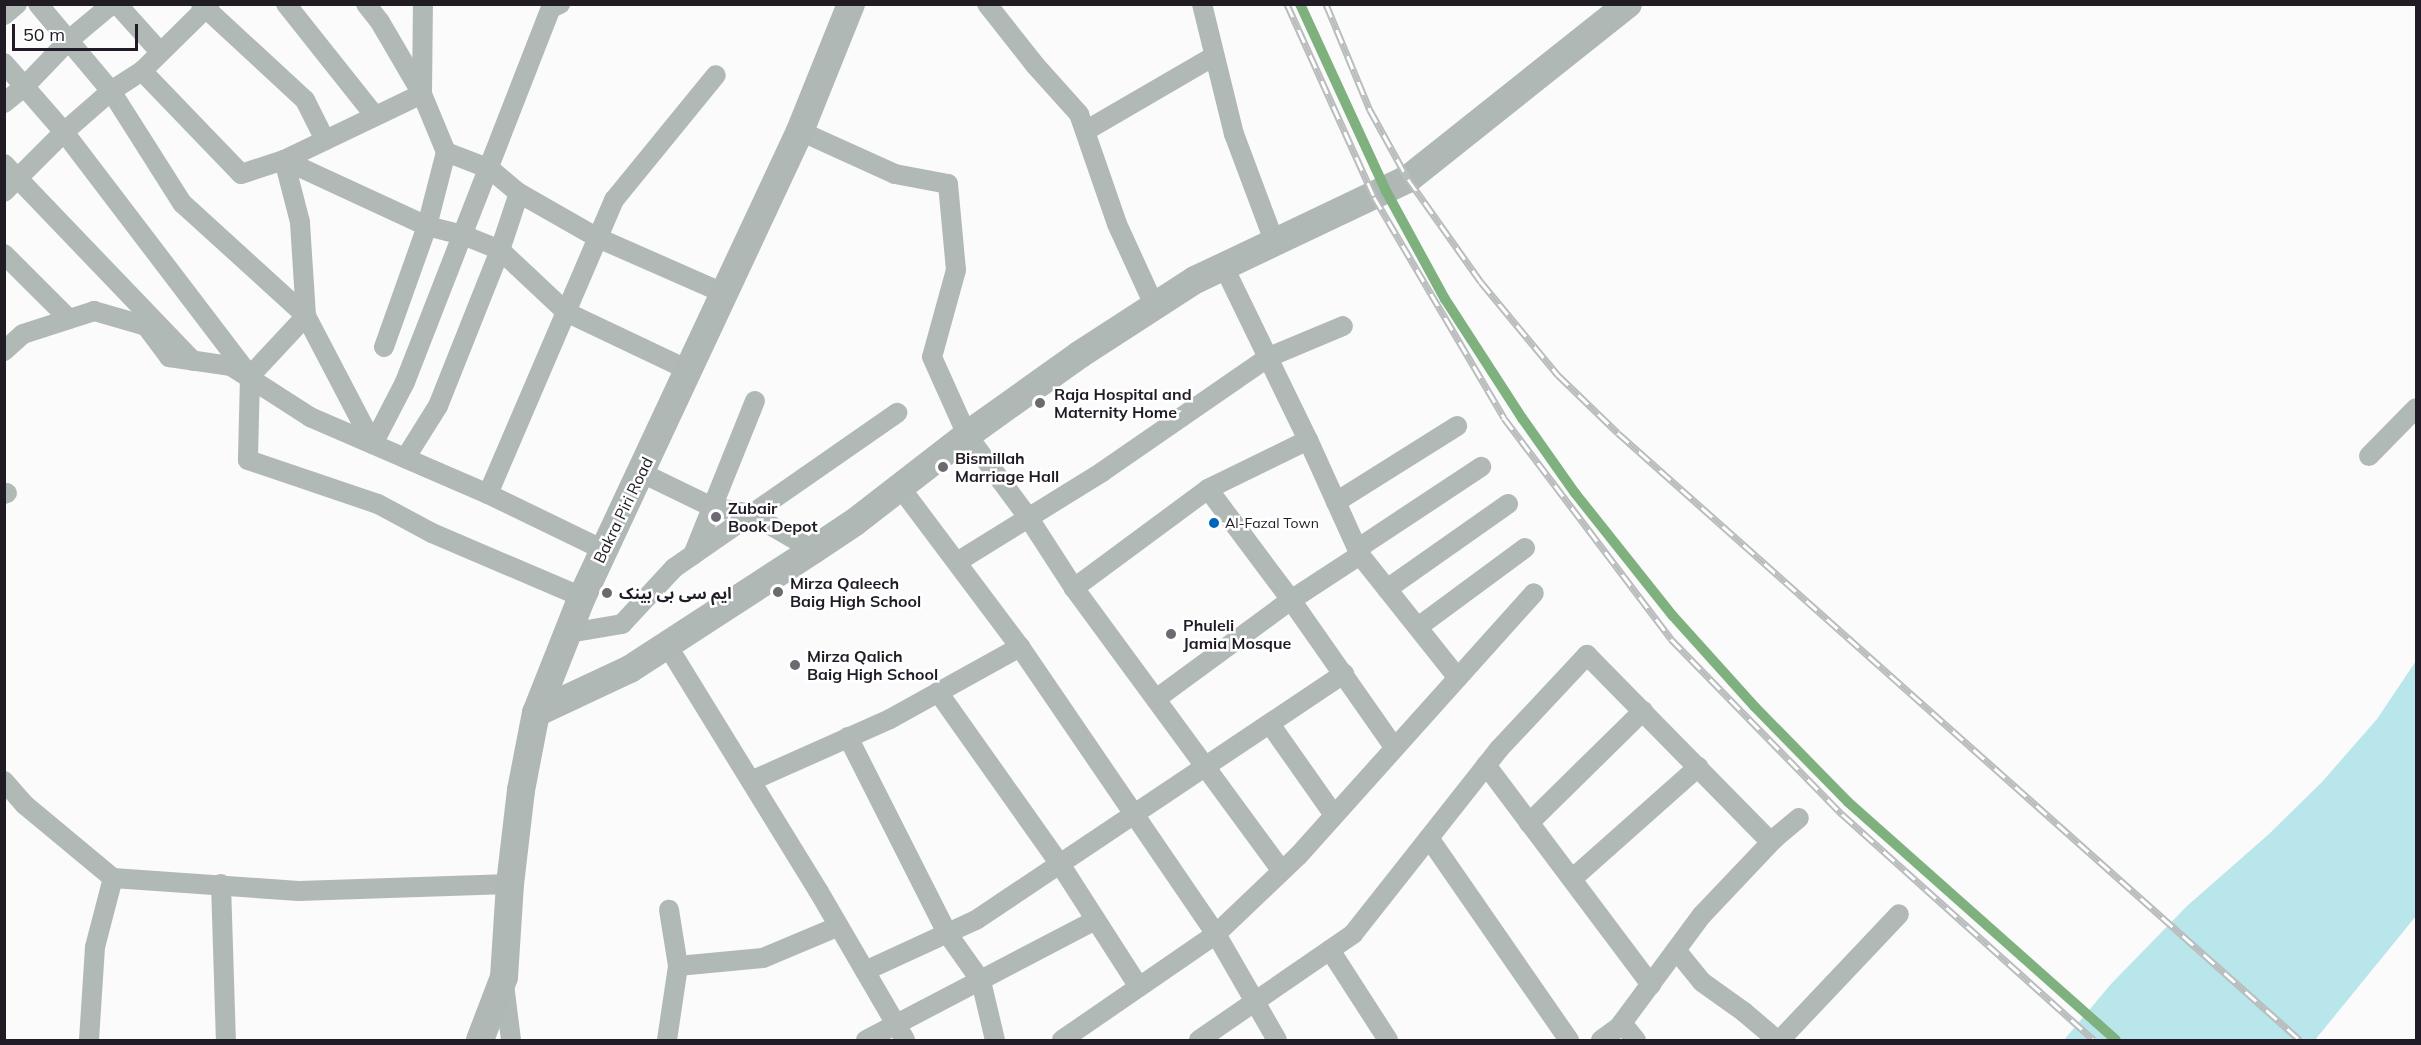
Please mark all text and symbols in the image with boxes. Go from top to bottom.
scale bar [15,12,141,50]
text: 50 m [23,23,65,46]
place label: Raja Hospital and Maternity Home [1054,384,1192,422]
marker: Raja Hospital and Maternity Home [1031,394,1049,412]
place label: Bismillah Marriage Hall [955,448,1059,486]
street label: Bakra Piri Road [589,454,657,566]
marker: Bismillah Marriage Hall [936,460,950,474]
place label: Zubair Book Depot [728,498,818,536]
marker: Zubair Book Depot [709,510,723,524]
place label: Al-Fazal Town [1225,515,1319,531]
marker: Al-Fazal Town [1208,517,1220,529]
place label: Mirza Qaleech Baig High School [790,573,921,611]
place label: ایم سی بی بینک [619,583,732,603]
marker: Mirza Qaleech Baig High School [771,585,785,599]
marker: ایم سی بی بینک [600,586,614,600]
place label: Phuleli Jamia Mosque [1183,615,1291,653]
marker: Phuleli Jamia Mosque [1164,627,1178,641]
place label: Mirza Qalich Baig High School [807,646,938,684]
marker: Mirza Qalich Baig High School [788,658,802,672]

